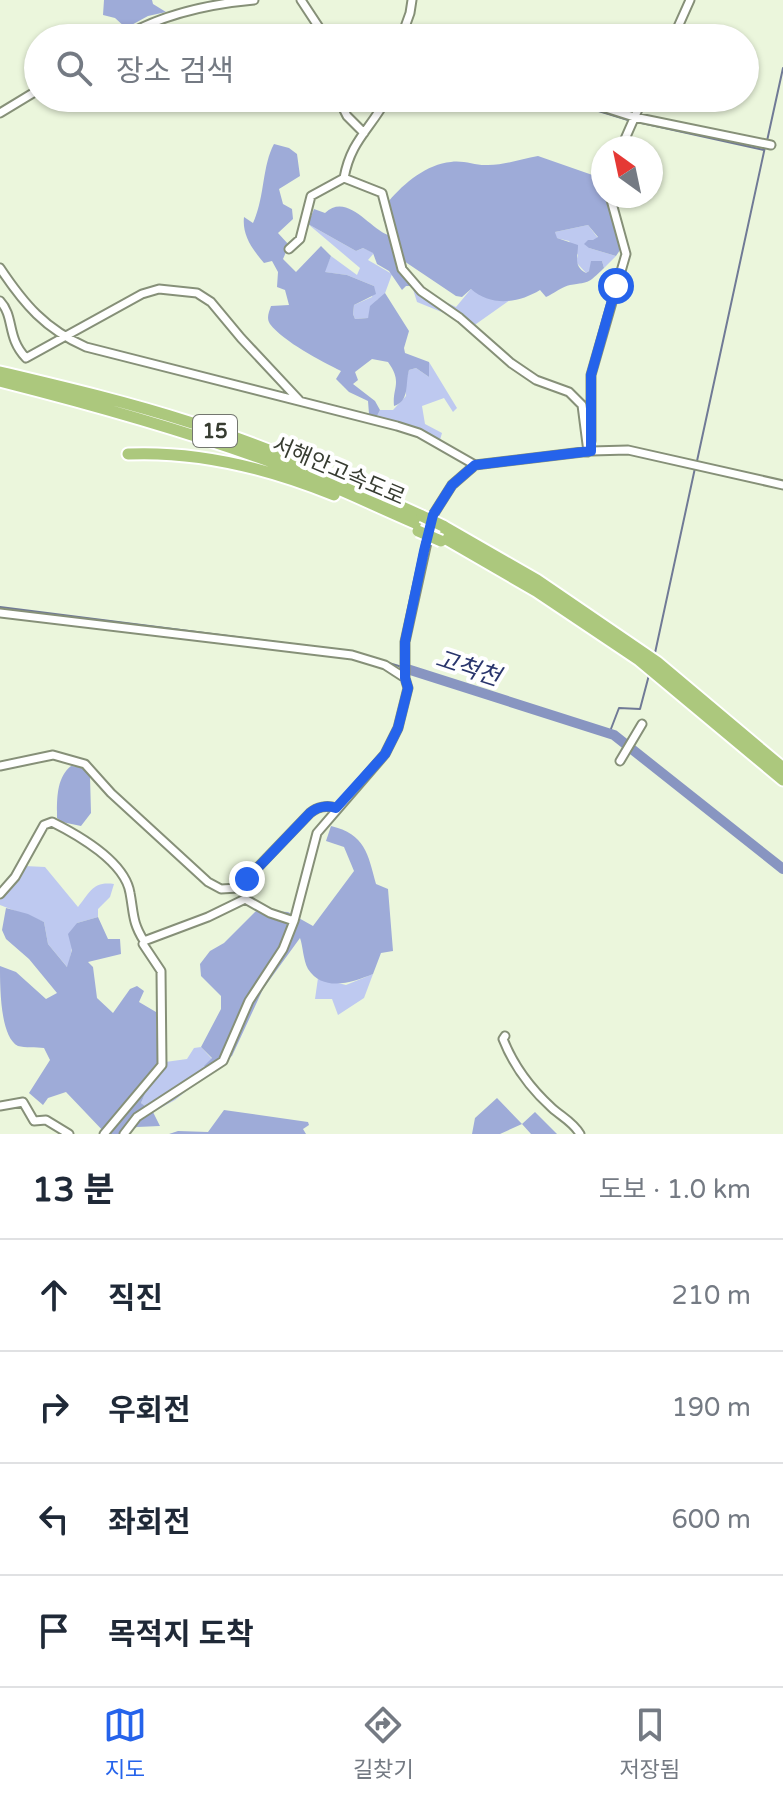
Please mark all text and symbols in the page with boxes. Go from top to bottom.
search box [24,24,759,112]
icon: search [52,46,96,90]
text: 장소 검색 [116,53,234,90]
north arrow [591,136,663,208]
route start [598,268,634,304]
road number: 15 [193,415,237,447]
street label: 서해안고속도로 [268,431,409,511]
water label: 고척천 [432,644,507,693]
route end [229,861,265,897]
text: 13 분 [32,1170,115,1211]
text: 도보 · 1.0 km [599,1174,751,1205]
icon: ahead [32,1273,76,1317]
text: 직진 [108,1280,163,1317]
text: 210 m [671,1280,751,1311]
icon: right [32,1385,76,1429]
text: 우회전 [108,1392,191,1429]
text: 190 m [671,1392,751,1423]
icon: left [32,1497,76,1541]
text: 좌회전 [108,1504,191,1541]
text: 600 m [671,1504,751,1535]
icon: arrive [32,1609,76,1653]
text: 목적지 도착 [108,1616,254,1653]
tab: 지도 [103,1703,147,1783]
tab: 길찾기 [353,1703,414,1783]
tab: 저장됨 [619,1703,680,1783]

